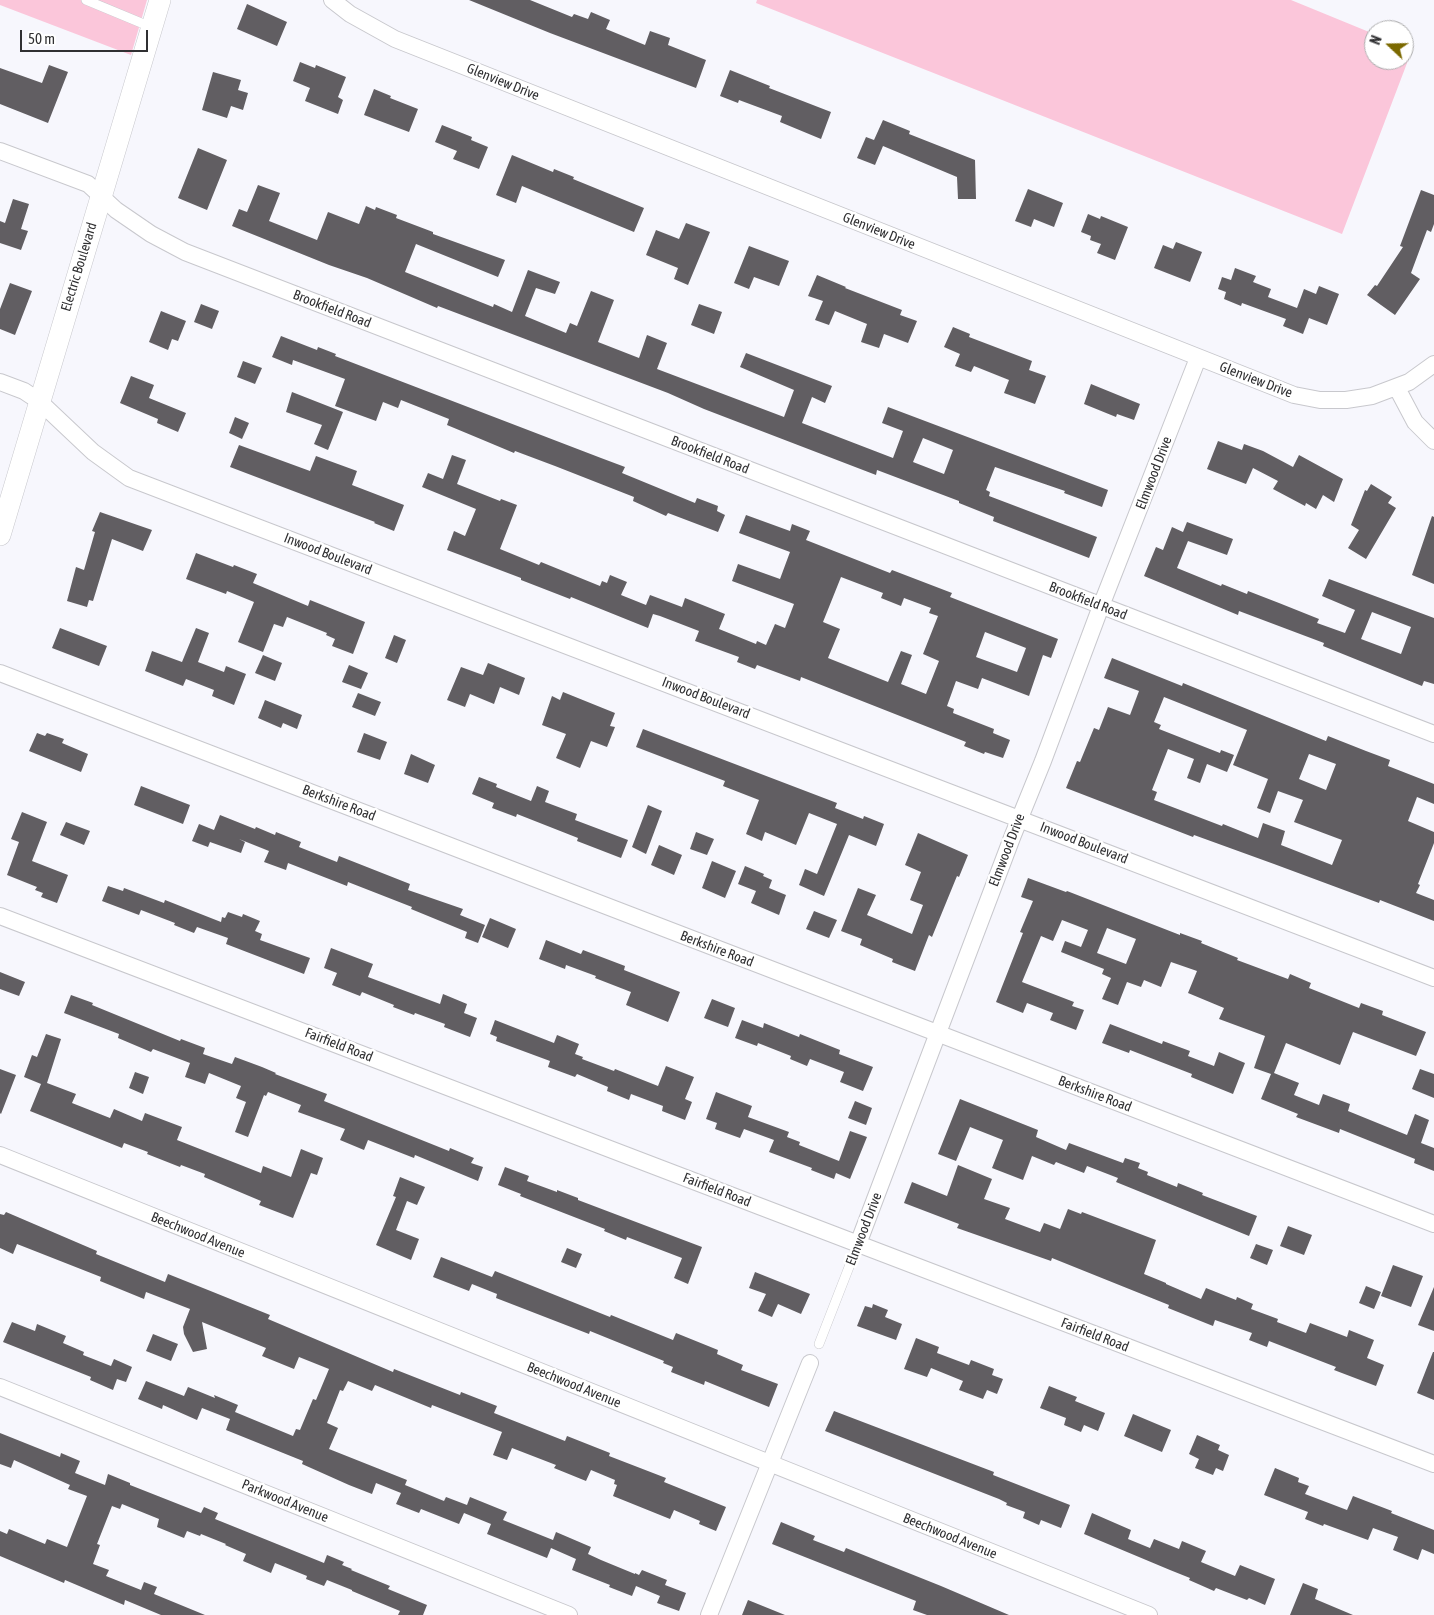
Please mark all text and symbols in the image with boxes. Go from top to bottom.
scale bar [22,20,150,52]
north arrow [1364,20,1414,70]
text: 50 m [28,30,55,47]
text: N [1367,33,1385,47]
street label: Glenview Drive [464,60,542,104]
street label: Glenview Drive [840,209,918,253]
street label: Electric Boulevard [57,220,101,314]
street label: Brookfield Road [291,286,373,332]
street label: Glenview Drive [1217,358,1295,402]
street label: Brookfield Road [669,432,751,478]
street label: Elmwood Drive [1132,434,1176,512]
street label: Inwood Boulevard [282,530,374,578]
street label: Brookfield Road [1047,578,1129,624]
street label: Inwood Boulevard [660,674,752,722]
street label: Berkshire Road [300,781,378,825]
street label: Elmwood Drive [985,811,1029,889]
street label: Inwood Boulevard [1038,819,1130,867]
street label: Berkshire Road [678,927,756,971]
street label: Fairfield Road [303,1024,375,1066]
street label: Berkshire Road [1056,1072,1134,1116]
street label: Fairfield Road [681,1169,753,1211]
street label: Elmwood Drive [842,1190,886,1268]
street label: Beechwood Avenue [149,1209,247,1261]
street label: Fairfield Road [1059,1314,1131,1356]
street label: Beechwood Avenue [525,1359,623,1411]
street label: Parkwood Avenue [239,1476,331,1526]
street label: Beechwood Avenue [901,1510,999,1562]

